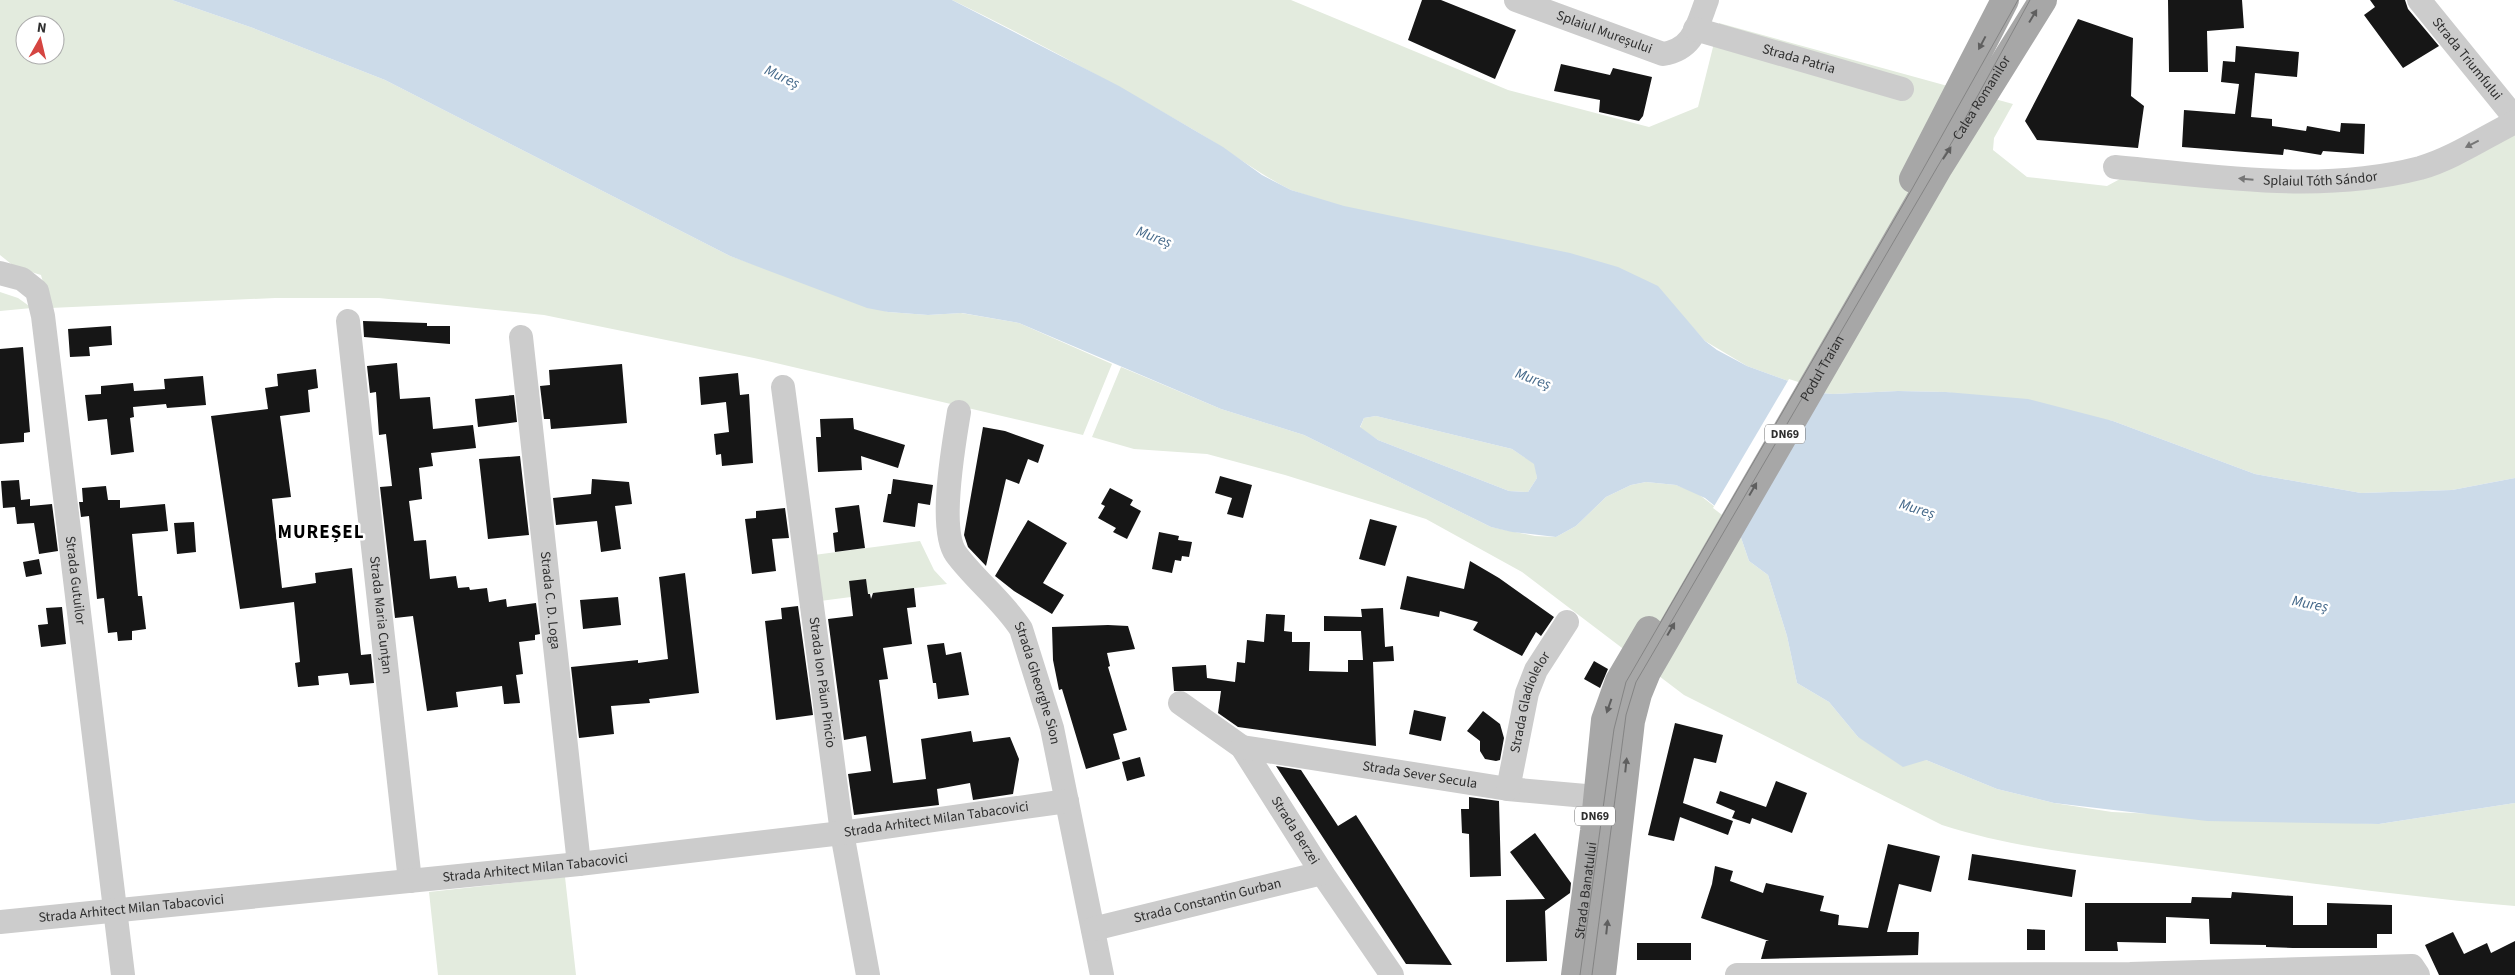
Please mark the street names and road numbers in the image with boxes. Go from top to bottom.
street label: Splaiul Mureșului [1553,6,1655,59]
street label: Strada Triumfului [2427,13,2507,105]
street label: Strada Patria [1760,39,1838,79]
street label: Calea Romanilor [1948,52,2016,144]
street label: Splaiul Tóth Sándor [2262,167,2379,191]
street label: Podul Traian [1795,332,1850,405]
road number: DN69 [1765,424,1805,444]
street label: Strada Gutuilor [60,535,90,626]
street label: Strada C. D. Loga [535,550,565,650]
street label: Strada Maria Cunțan [364,555,397,675]
street label: Strada Ion Păun Pincio [804,616,841,749]
street label: Strada Gheorghe Sion [1009,617,1065,746]
street label: Strada Gladiolelor [1505,647,1556,755]
street label: Strada Sever Secula [1361,756,1479,794]
street label: Strada Berzei [1266,793,1324,869]
street label: Strada Arhitect Milan Tabacovici [843,797,1030,843]
road number: DN69 [1575,806,1615,826]
street label: Strada Banatului [1570,841,1602,941]
street label: Strada Arhitect Milan Tabacovici [442,848,629,888]
street label: Strada Constantin Gurban [1132,873,1283,929]
street label: Strada Arhitect Milan Tabacovici [38,890,225,928]

